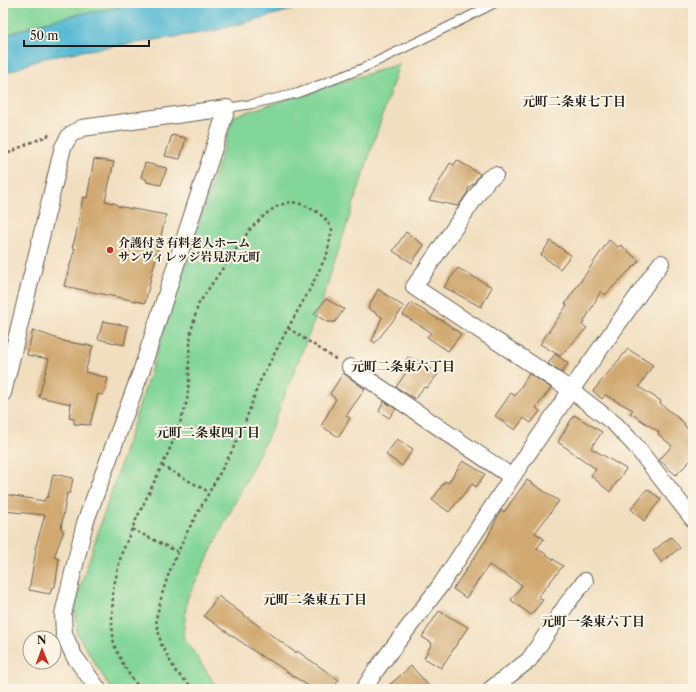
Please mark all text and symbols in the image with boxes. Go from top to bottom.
scale bar [24,22,149,48]
text: 50 m [30,28,59,43]
district label: 元町二条東七丁目 [522,93,626,109]
place label: 介護付き有料老人ホーム サンヴィレッジ岩見沢元町 [118,235,261,264]
marker: 介護付き有料老人ホーム サンヴィレッジ岩見沢元町 [105,245,115,255]
district label: 元町二条東六丁目 [351,358,455,374]
district label: 元町二条東四丁目 [156,424,260,440]
district label: 元町二条東五丁目 [263,591,367,607]
district label: 元町一条東六丁目 [541,613,645,629]
north arrow [22,630,62,670]
text: N [37,633,47,647]

